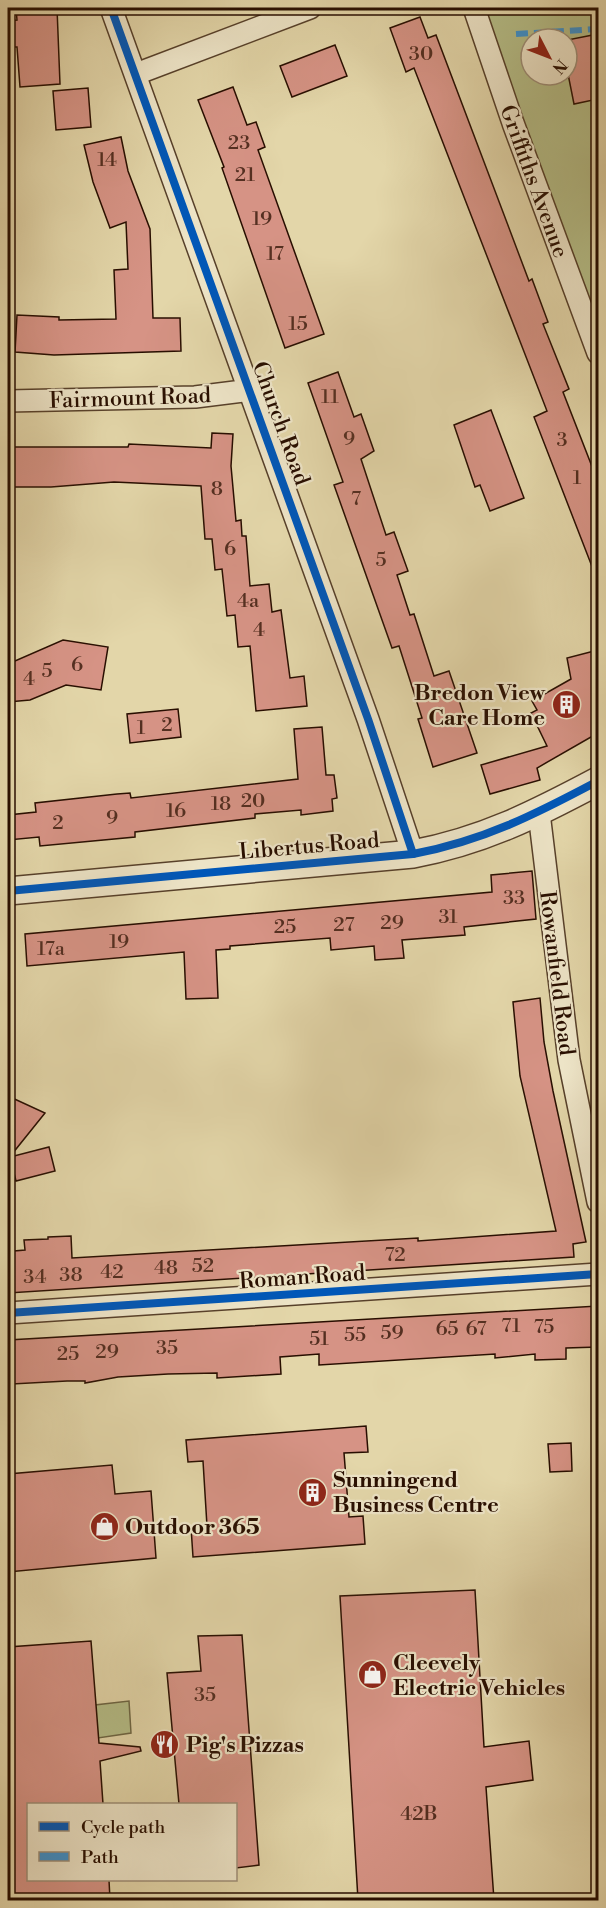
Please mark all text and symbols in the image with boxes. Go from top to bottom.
north arrow [519,27,579,87]
house number: 30 [409,42,433,67]
text: N [548,55,571,78]
street label: Griffiths Avenue [493,101,574,262]
house number: 23 [228,131,250,156]
house number: 14 [97,148,117,173]
house number: 21 [235,163,256,188]
house number: 19 [252,207,272,232]
house number: 17 [266,242,284,267]
house number: 15 [288,312,308,337]
street label: Church Road [246,358,316,489]
street label: Fairmount Road [49,382,212,415]
house number: 11 [321,385,339,410]
house number: 9 [343,427,355,452]
house number: 3 [556,428,568,453]
house number: 1 [573,466,582,491]
house number: 8 [211,477,223,502]
house number: 7 [351,487,361,512]
house number: 6 [224,537,236,562]
house number: 5 [375,548,387,573]
house number: 4a [237,589,260,614]
house number: 4 [253,618,265,643]
house number: 6 [71,653,83,678]
house number: 5 [41,659,53,684]
house number: 4 [23,667,35,692]
place label: Bredon View Care Home [414,680,546,732]
building icon: Bredon View Care Home [550,689,582,721]
house number: 2 [161,713,173,738]
house number: 1 [137,716,146,741]
house number: 20 [241,789,265,814]
house number: 18 [211,792,231,817]
house number: 16 [166,799,186,824]
house number: 9 [106,806,118,831]
house number: 2 [52,811,64,836]
street label: Libertus Road [238,827,381,866]
house number: 33 [503,886,525,911]
street label: Rowanfield Road [533,889,580,1058]
house number: 31 [438,905,458,930]
house number: 29 [380,911,404,936]
house number: 27 [333,913,355,938]
house number: 25 [274,915,296,940]
house number: 19 [109,930,129,955]
house number: 17a [37,937,66,962]
house number: 72 [384,1243,406,1268]
house number: 52 [192,1254,214,1279]
house number: 48 [154,1256,178,1281]
house number: 42 [100,1260,124,1285]
street label: Roman Road [238,1260,367,1295]
house number: 38 [59,1263,83,1288]
house number: 34 [23,1265,47,1290]
house number: 71 [501,1314,521,1339]
house number: 75 [534,1315,554,1340]
house number: 65 [435,1317,459,1342]
house number: 67 [465,1317,487,1342]
house number: 59 [380,1321,404,1346]
house number: 55 [344,1323,366,1348]
house number: 51 [309,1327,329,1352]
house number: 35 [156,1336,178,1361]
house number: 29 [95,1340,119,1365]
house number: 25 [57,1342,79,1367]
place label: Sunningend Business Centre [333,1467,499,1519]
building icon: Sunningend Business Centre [296,1476,328,1508]
shop icon: Outdoor 365 [88,1510,120,1542]
place label: Outdoor 365 [125,1514,260,1541]
place label: Cleevely Electric Vehicles [393,1650,565,1702]
shop icon: Cleevely Electric Vehicles [356,1659,388,1691]
house number: 35 [194,1683,216,1708]
restaurant icon: Pig's Pizzas [149,1728,181,1760]
place label: Pig's Pizzas [186,1732,304,1759]
house number: 42B [400,1802,438,1827]
legend [27,1803,237,1881]
text: Cycle path [81,1816,165,1839]
text: Path [81,1846,119,1869]

